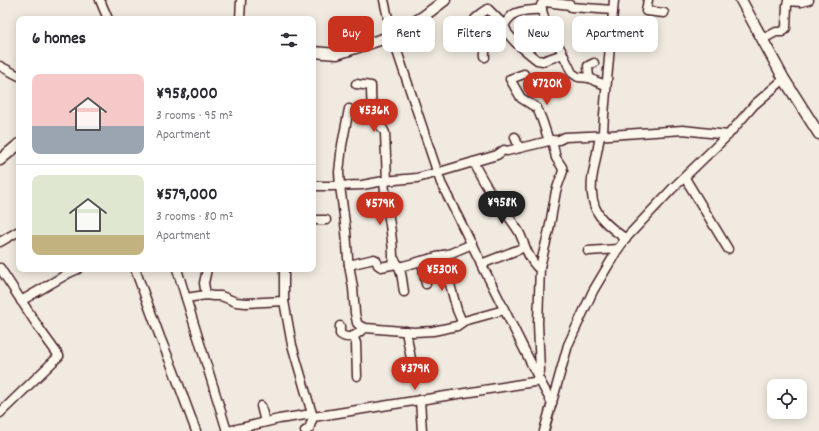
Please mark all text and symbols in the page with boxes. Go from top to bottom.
chip: Buy [328,16,374,52]
chip: Rent [382,16,435,52]
chip: Filters [443,16,506,52]
chip: New [514,16,564,52]
chip: Apartment [572,16,658,52]
text: 6 homes [32,28,86,52]
icon: filters [278,29,300,51]
pin: ¥720K [519,72,575,106]
text: ¥720K [532,75,562,94]
text: ¥958,000 [156,83,218,107]
icon: home [64,90,112,138]
pin: ¥536K [346,99,402,133]
text: ¥536K [359,102,389,121]
text: 3 rooms · 95 m² [156,107,233,126]
text: Apartment [156,126,210,145]
text: ¥579,000 [156,184,217,208]
icon: home [64,191,112,239]
pin: ¥958K [474,191,530,225]
pin: ¥579K [352,192,408,226]
text: ¥958K [487,194,517,213]
text: ¥579K [365,195,395,214]
text: 3 rooms · 80 m² [156,208,233,227]
text: Apartment [156,227,210,246]
pin: ¥530K [414,258,470,292]
text: ¥530K [426,261,458,280]
pin: ¥379K [387,357,443,391]
text: ¥379K [400,360,430,379]
map controls [767,379,807,419]
button: locate [767,379,807,419]

